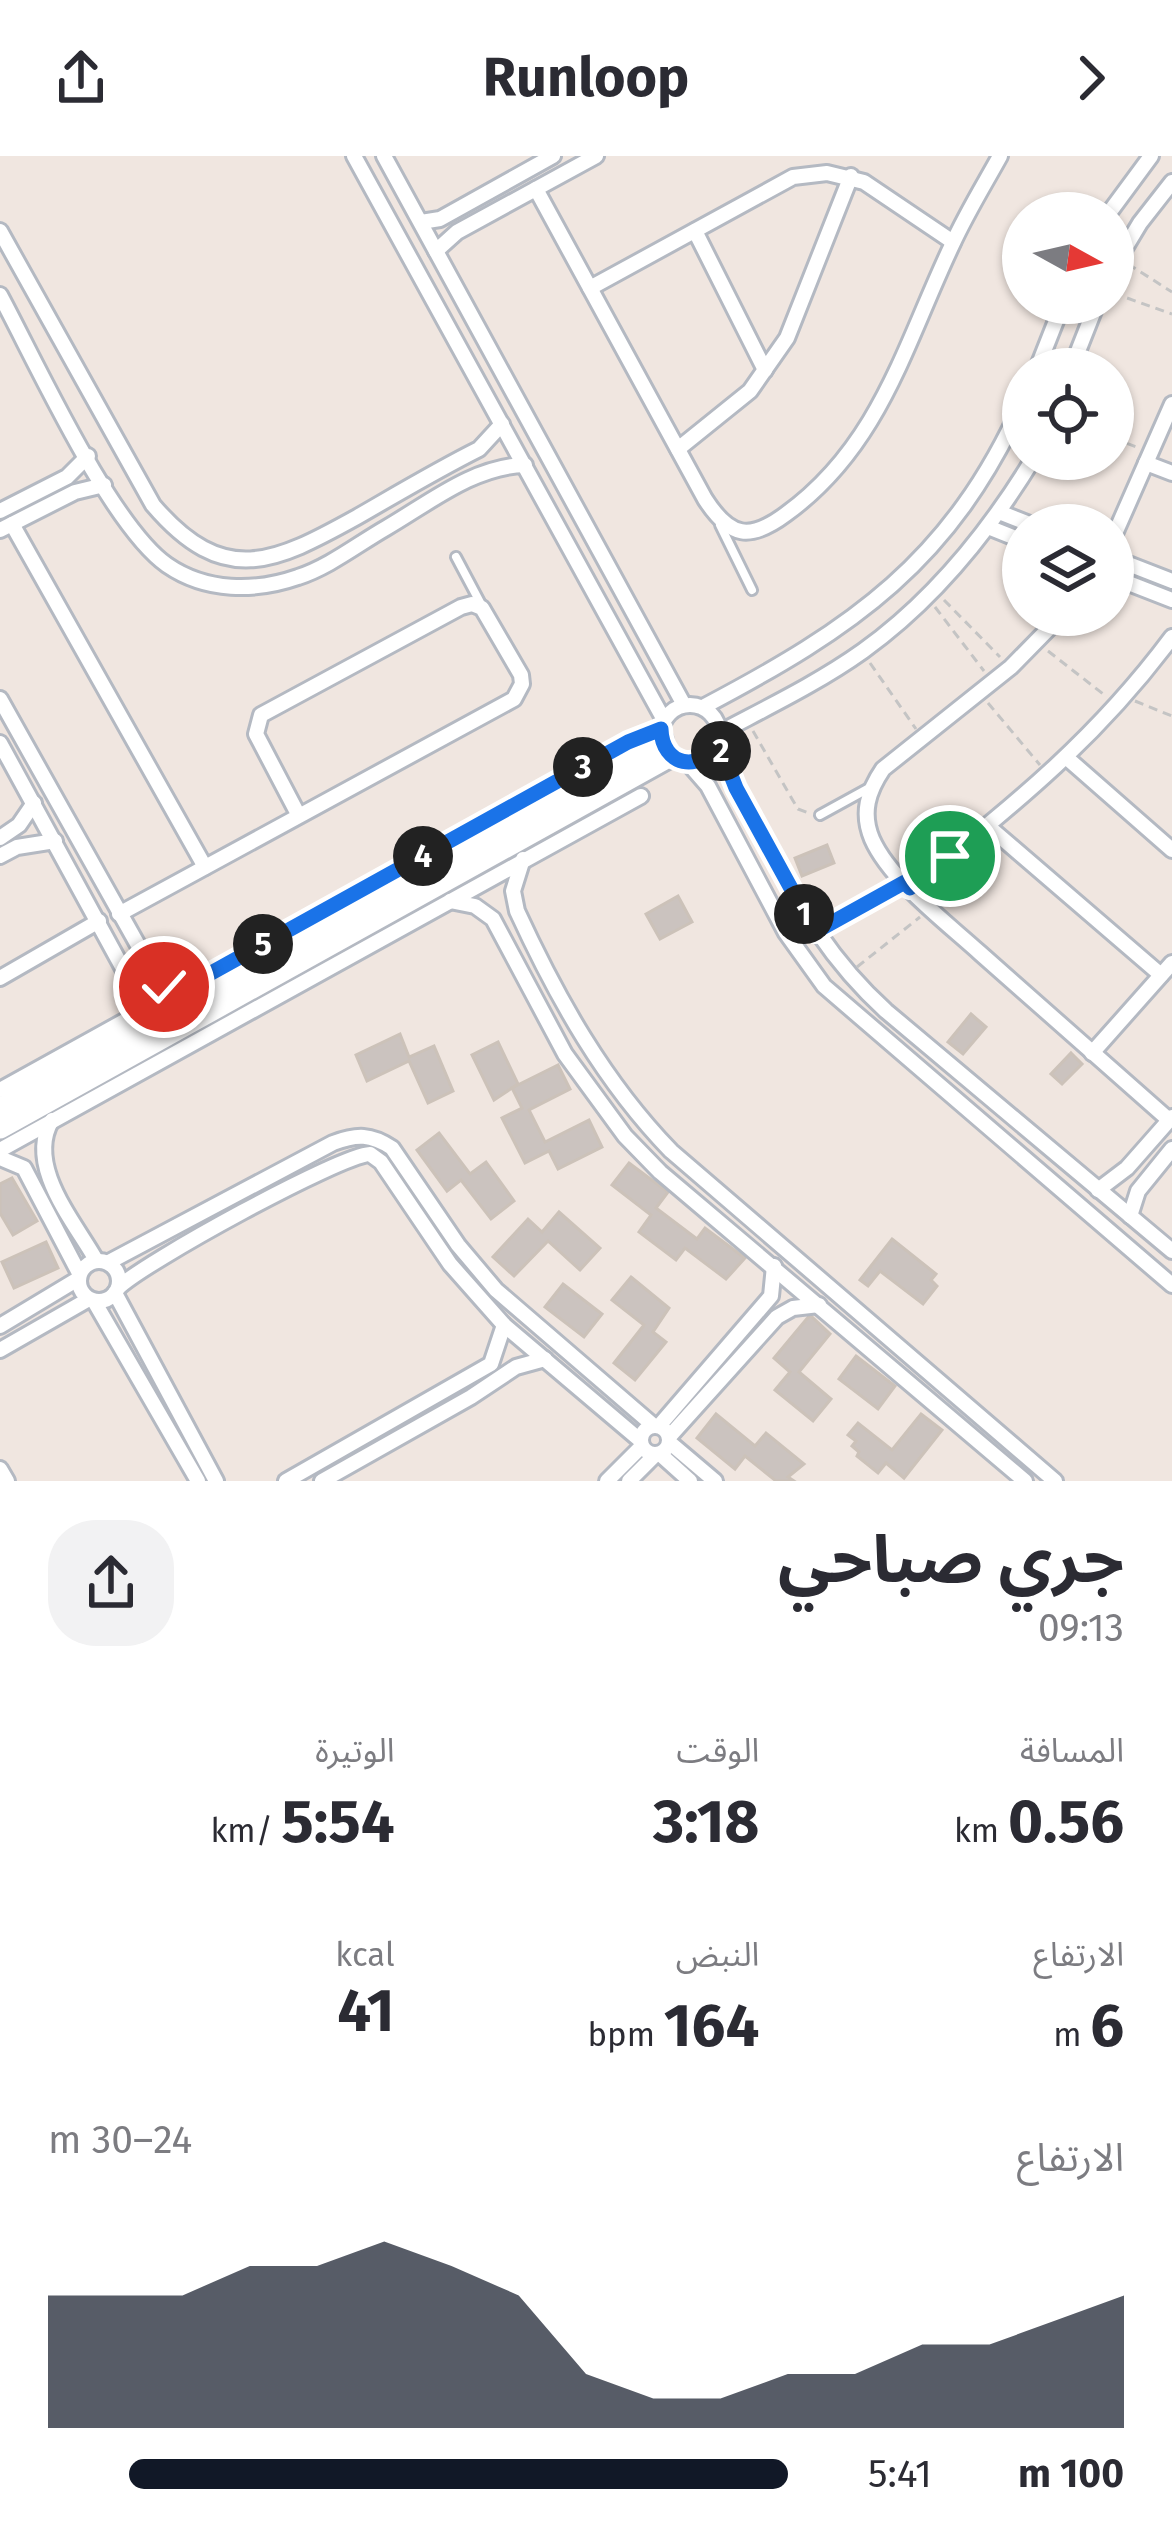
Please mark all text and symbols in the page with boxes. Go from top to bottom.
icon: share [48,45,114,111]
icon: forward [1058,45,1124,111]
text: Runloop [483,46,689,110]
north arrow [1002,192,1134,324]
map controls [1002,192,1134,636]
button: locate [1002,348,1134,480]
button: layers [1002,504,1134,636]
pin: 2 [691,721,751,781]
text: 2 [712,731,730,771]
pin: 3 [553,737,613,797]
text: 3 [574,747,592,787]
pin [899,805,1001,907]
icon: arrive [917,823,983,889]
pin: 4 [393,826,453,886]
text: 4 [414,836,432,876]
pin: 1 [774,884,834,944]
text: 1 [796,894,812,934]
pin: 5 [233,914,293,974]
text: 5 [254,924,272,964]
pin [113,936,215,1038]
icon: check [131,954,197,1020]
button: share [48,1520,174,1646]
text: جري صباحي [778,1520,1124,1599]
text: 09:13 [1038,1605,1124,1651]
text: الوتيرة [315,1731,395,1771]
text: الوقت [677,1731,759,1771]
text: المسافة [1020,1731,1124,1771]
text: 5:54 [282,1786,395,1858]
text: 3:18 [653,1786,759,1858]
text: 0.56 [1008,1786,1124,1858]
text: /km [210,1811,282,1851]
text: km [954,1811,1008,1851]
text: kcal [335,1935,395,1975]
text: النبض [676,1935,759,1975]
text: الارتفاع [1033,1935,1124,1975]
text: 41 [337,1975,395,2047]
text: 164 [664,1990,759,2062]
text: 6 [1090,1990,1124,2062]
text: bpm [588,2015,664,2055]
text: m [1053,2015,1090,2055]
text: 24–30 m [48,2117,192,2163]
text: الارتفاع [1017,2135,1124,2181]
text: 5:41 [868,2451,932,2497]
text: 100 m [1018,2451,1124,2497]

